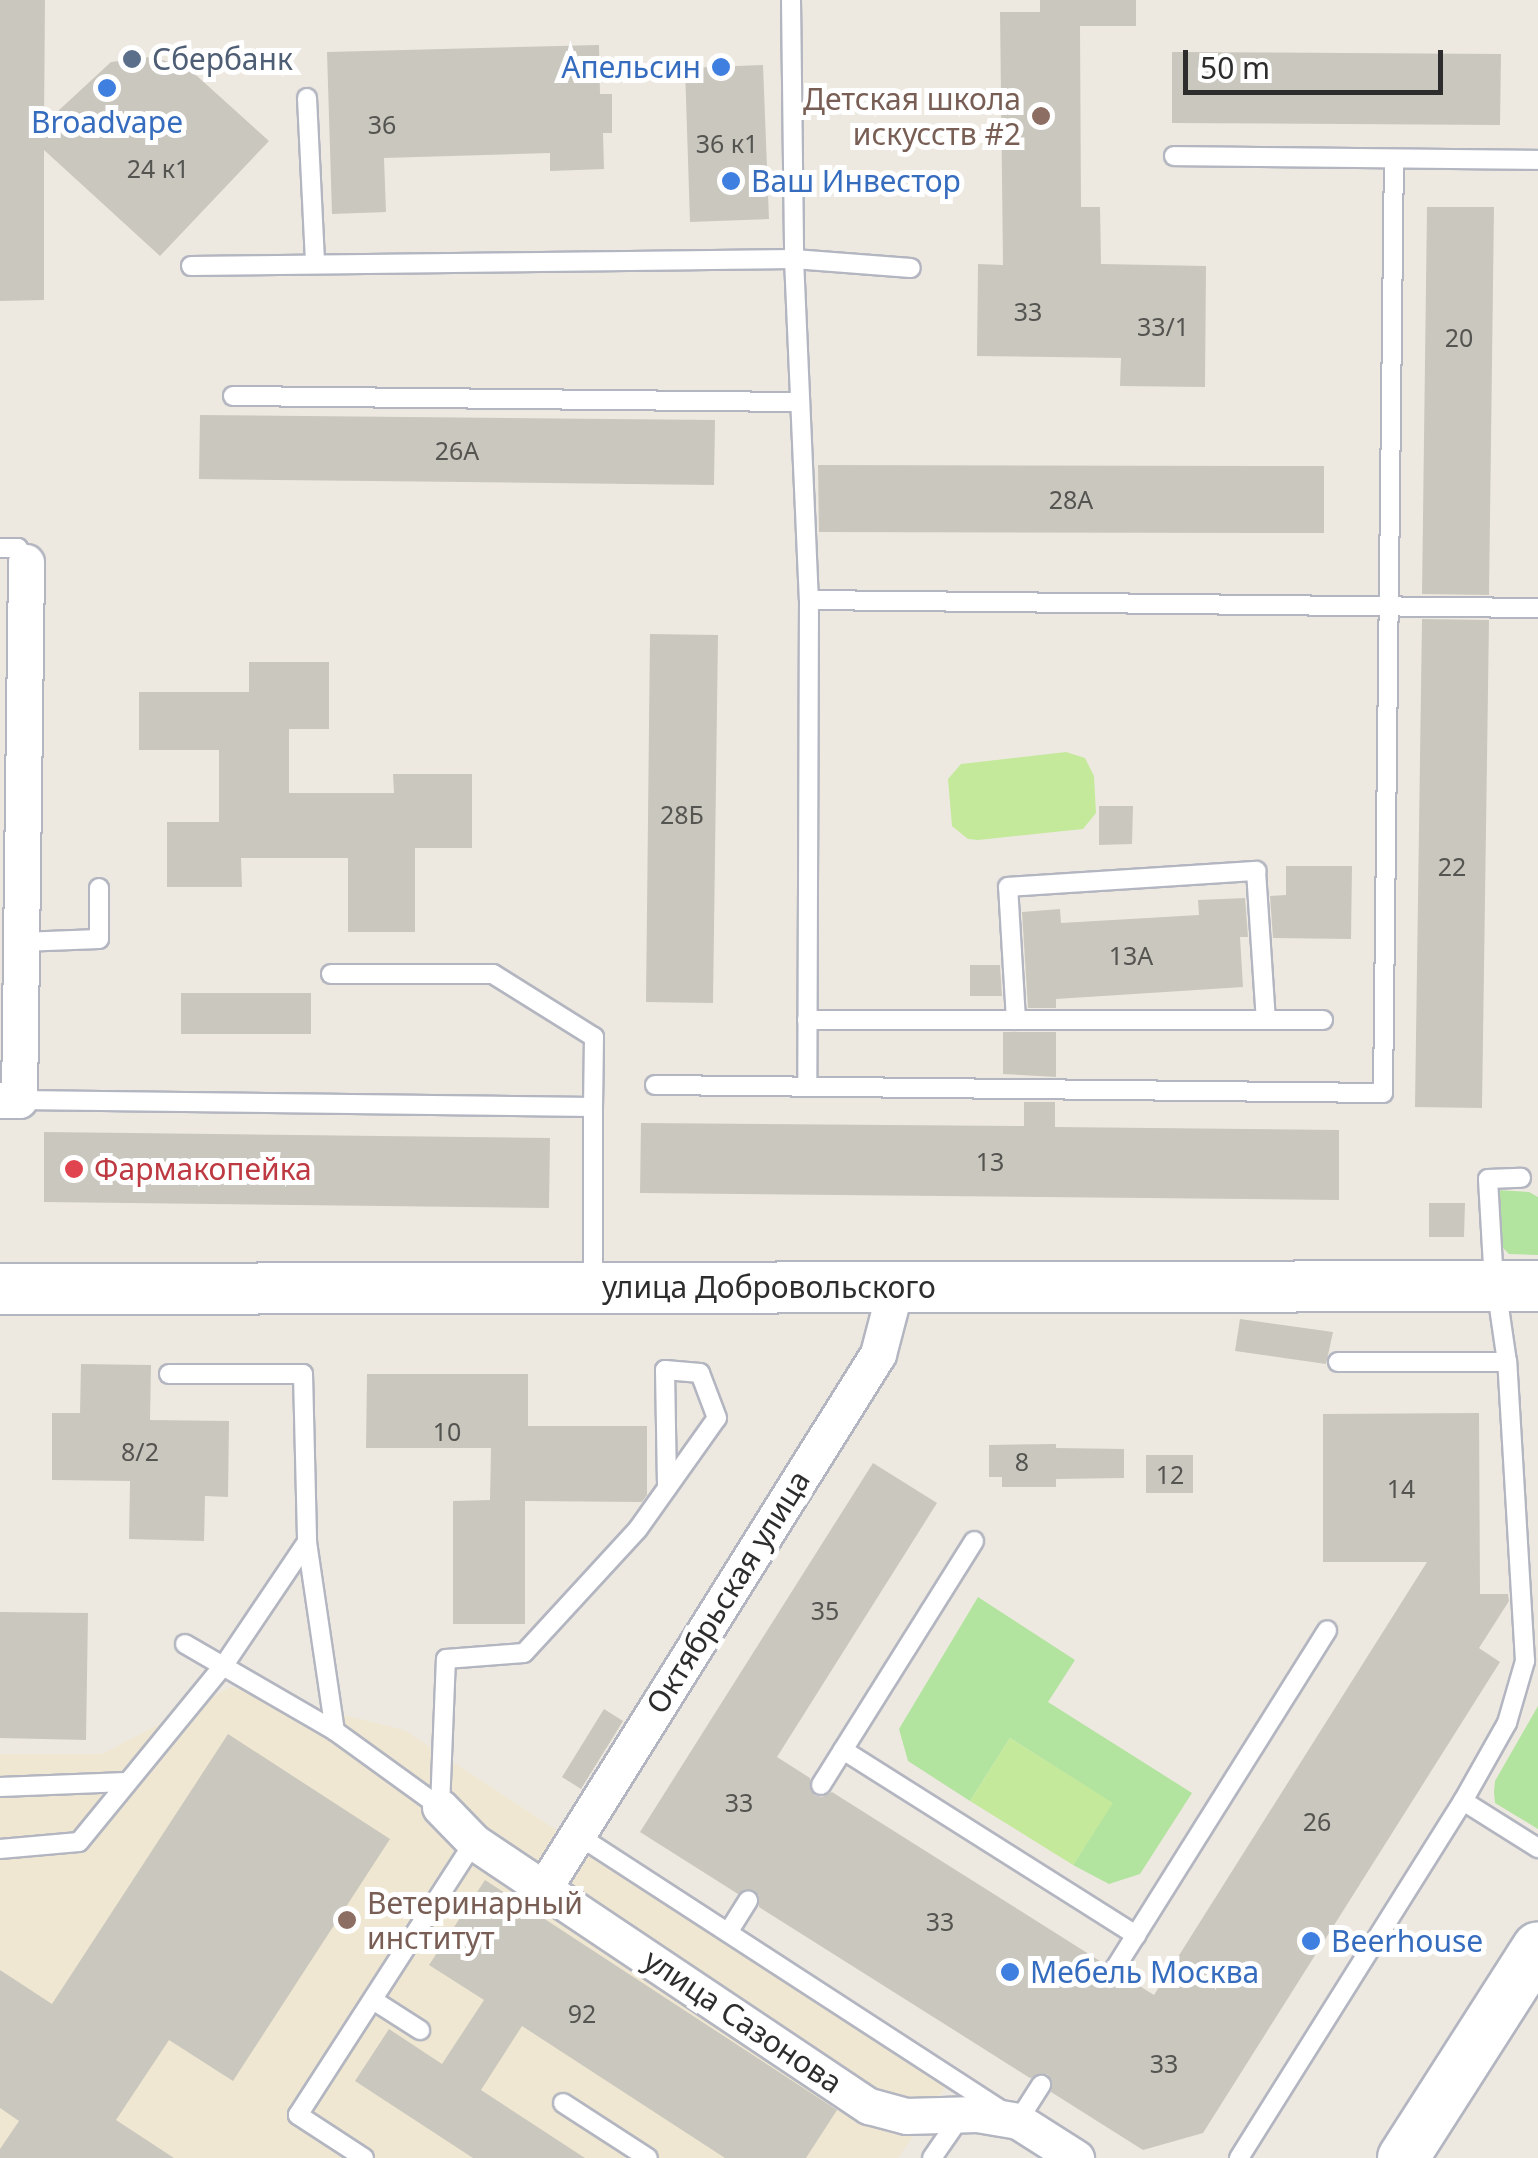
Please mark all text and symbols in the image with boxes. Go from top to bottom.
scale bar [1188,30,1448,92]
place label: Сбербанк [152,41,293,77]
text: 50 m [1200,47,1270,88]
marker: Сбербанк [121,48,143,70]
place label: Апельсин [561,49,701,85]
marker: Апельсин [710,56,732,78]
marker: Broadvape [96,77,118,99]
place label: Детская школа искусств #2 [803,81,1021,152]
place label: Broadvape [31,104,183,140]
marker: Детская школа искусств #2 [1030,105,1052,127]
house number: 36 [368,109,396,139]
house number: 36 к1 [696,128,758,158]
house number: 24 к1 [127,153,189,183]
place label: Ваш Инвестор [751,163,961,199]
marker: Ваш Инвестор [720,170,742,192]
house number: 33 [1014,296,1042,326]
house number: 33/1 [1137,311,1189,341]
house number: 20 [1445,322,1473,352]
house number: 26А [435,435,479,465]
house number: 28А [1049,484,1093,514]
house number: 28Б [660,799,704,829]
house number: 22 [1438,851,1466,881]
house number: 13А [1109,940,1153,970]
house number: 13 [976,1146,1004,1176]
place label: Фармакопейка [94,1151,312,1187]
marker: Фармакопейка [63,1158,85,1180]
street label: улица Добровольского [602,1269,936,1305]
house number: 10 [433,1416,461,1446]
house number: 8/2 [121,1436,159,1466]
house number: 8 [1015,1446,1029,1476]
house number: 12 [1156,1459,1184,1489]
street label: Октябрьская улица [639,1464,817,1720]
house number: 14 [1387,1473,1415,1503]
house number: 35 [811,1595,839,1625]
house number: 33 [725,1787,753,1817]
house number: 26 [1303,1806,1331,1836]
place label: Ветеринарный институт [367,1885,583,1956]
house number: 33 [926,1906,954,1936]
marker: Ветеринарный институт [336,1909,358,1931]
place label: Beerhouse [1331,1923,1483,1959]
marker: Beerhouse [1300,1930,1322,1952]
street label: улица Сазонова [637,1941,849,2101]
place label: Мебель Москва [1030,1954,1259,1990]
marker: Мебель Москва [999,1961,1021,1983]
house number: 92 [568,1998,596,2028]
house number: 33 [1150,2048,1178,2078]

